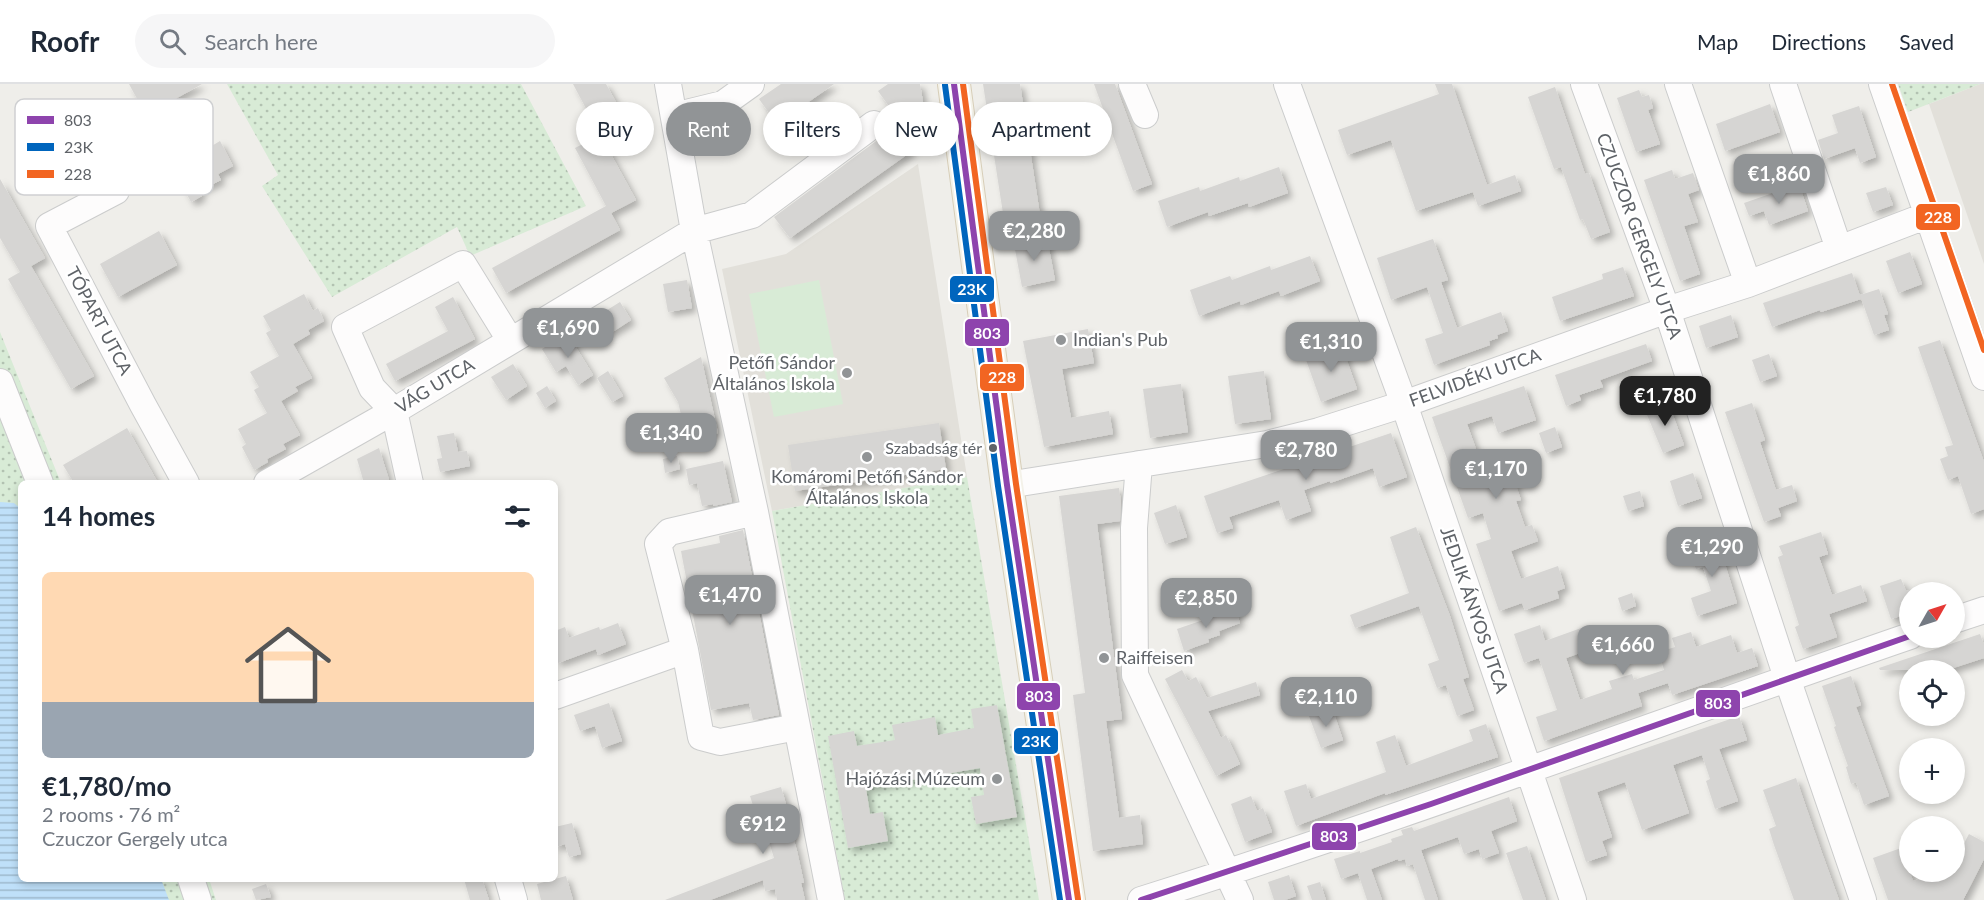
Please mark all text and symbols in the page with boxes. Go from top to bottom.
search box [135,14,555,68]
text: Roofr [30,24,99,58]
icon: search [156,25,189,58]
text: Search here [204,28,318,55]
text: Map [1697,29,1738,54]
text: Directions [1771,29,1866,54]
text: Saved [1899,29,1954,54]
legend [15,99,213,195]
chip: Buy [576,102,654,156]
chip: Rent [666,102,751,156]
chip: Filters [763,102,862,156]
chip: New [874,102,959,156]
chip: Apartment [971,102,1112,156]
text: 803 [64,110,92,129]
street label: CZUCZOR GERGELY UTCA [1592,130,1688,342]
text: 23K [64,137,94,156]
pin: €1,860 [1730,154,1828,205]
text: €1,860 [1748,161,1810,185]
text: 228 [64,164,92,183]
line badge: 228 [1915,203,1961,231]
text: 228 [1924,207,1952,226]
pin: €2,280 [985,211,1083,262]
text: €2,280 [1003,218,1065,242]
street label: TÓPART UTCA [62,263,138,379]
line badge: 23K [949,275,995,303]
text: 23K [957,279,988,298]
pin: €1,690 [519,308,617,359]
text: €1,690 [537,315,599,339]
line badge: 803 [964,318,1010,347]
pin: €1,310 [1282,322,1380,373]
text: 803 [973,323,1001,342]
place label: Indian's Pub [1073,328,1168,350]
text: €1,310 [1300,329,1362,353]
marker: Indian's Pub [1054,333,1068,347]
street label: FELVIDÉKI UTCA [1406,343,1544,411]
place label: Petőfi Sándor Általános Iskola [713,351,835,394]
street label: VÁG UTCA [391,353,479,417]
line badge: 228 [979,363,1025,392]
marker: Petőfi Sándor Általános Iskola [840,366,854,380]
text: 228 [988,367,1016,386]
pin: €1,780 [1616,376,1714,427]
text: €1,780 [1634,383,1696,407]
pin: €1,340 [622,413,720,464]
text: €1,340 [640,420,702,444]
pin: €2,780 [1257,430,1355,481]
text: €2,780 [1275,437,1337,461]
place label: Szabadság tér [885,438,982,457]
marker: Szabadság tér [987,442,999,454]
pin: €1,170 [1447,449,1545,500]
marker: Komáromi Petőfi Sándor Általános Iskola [860,450,874,464]
text: €1,170 [1465,456,1527,480]
place label: Komáromi Petőfi Sándor Általános Iskola [771,465,963,508]
text: 14 homes [42,500,155,532]
icon: filters [501,500,534,533]
street label: JEDLIK ÁNYOS UTCA [1436,524,1514,697]
pin: €1,290 [1663,527,1761,578]
text: €1,290 [1681,534,1743,558]
pin: €1,470 [681,575,779,626]
pin: €2,850 [1157,578,1255,629]
text: €1,470 [699,582,761,606]
north arrow [1899,582,1965,648]
map controls [1899,582,1965,882]
text: €2,850 [1175,585,1237,609]
icon: home [234,611,342,719]
pin: €1,660 [1574,625,1672,676]
text: €1,660 [1592,632,1654,656]
place label: Raiffeisen [1116,646,1193,668]
marker: Raiffeisen [1097,651,1111,665]
button: locate [1899,660,1965,726]
pin: €2,110 [1277,677,1375,728]
line badge: 803 [1016,682,1061,711]
text: €2,110 [1295,684,1357,708]
text: 803 [1025,686,1053,705]
line badge: 803 [1695,689,1741,718]
text: 803 [1704,693,1732,712]
line badge: 23K [1013,727,1059,755]
text: 23K [1021,731,1052,750]
button: + [1899,738,1965,804]
place label: Hajózási Múzeum [846,767,985,789]
text: €1,780/mo [42,770,172,802]
marker: Hajózási Múzeum [990,772,1004,786]
text: 2 rooms · 76 m² [42,802,180,826]
pin: €912 [727,804,799,855]
text: €912 [740,811,786,835]
button: − [1899,816,1965,882]
line badge: 803 [1311,822,1357,851]
text: Czuczor Gergely utca [42,826,228,850]
text: 803 [1320,826,1348,845]

